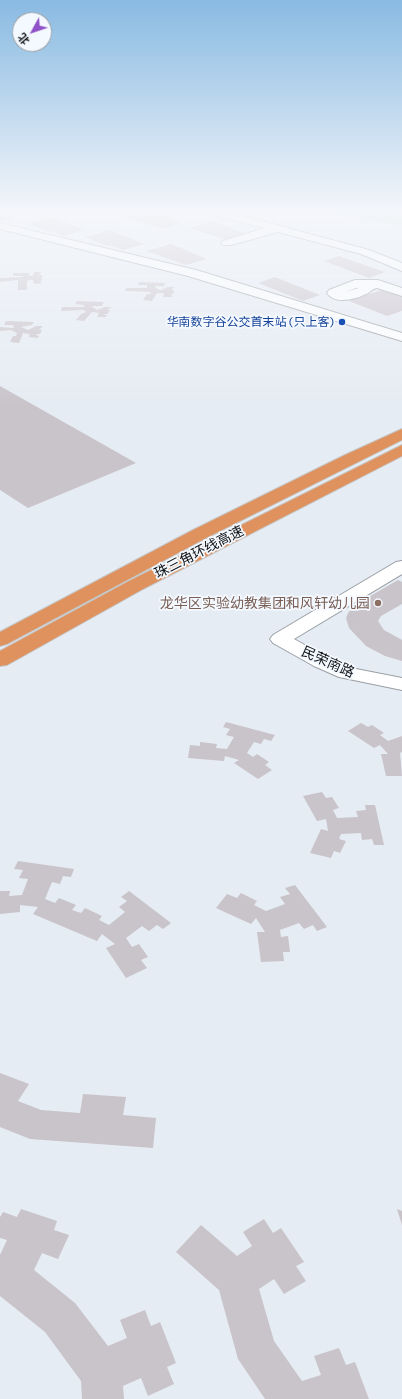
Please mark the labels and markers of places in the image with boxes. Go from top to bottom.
place label: 华南数字谷公交首末站 (只上客) [166,315,334,329]
marker: 华南数字谷公交首末站 (只上客) [337,317,347,327]
place label: 龙华区实验幼教集团和风轩幼儿园 [160,595,370,611]
marker: 龙华区实验幼教集团和风轩幼儿园 [373,598,383,608]

